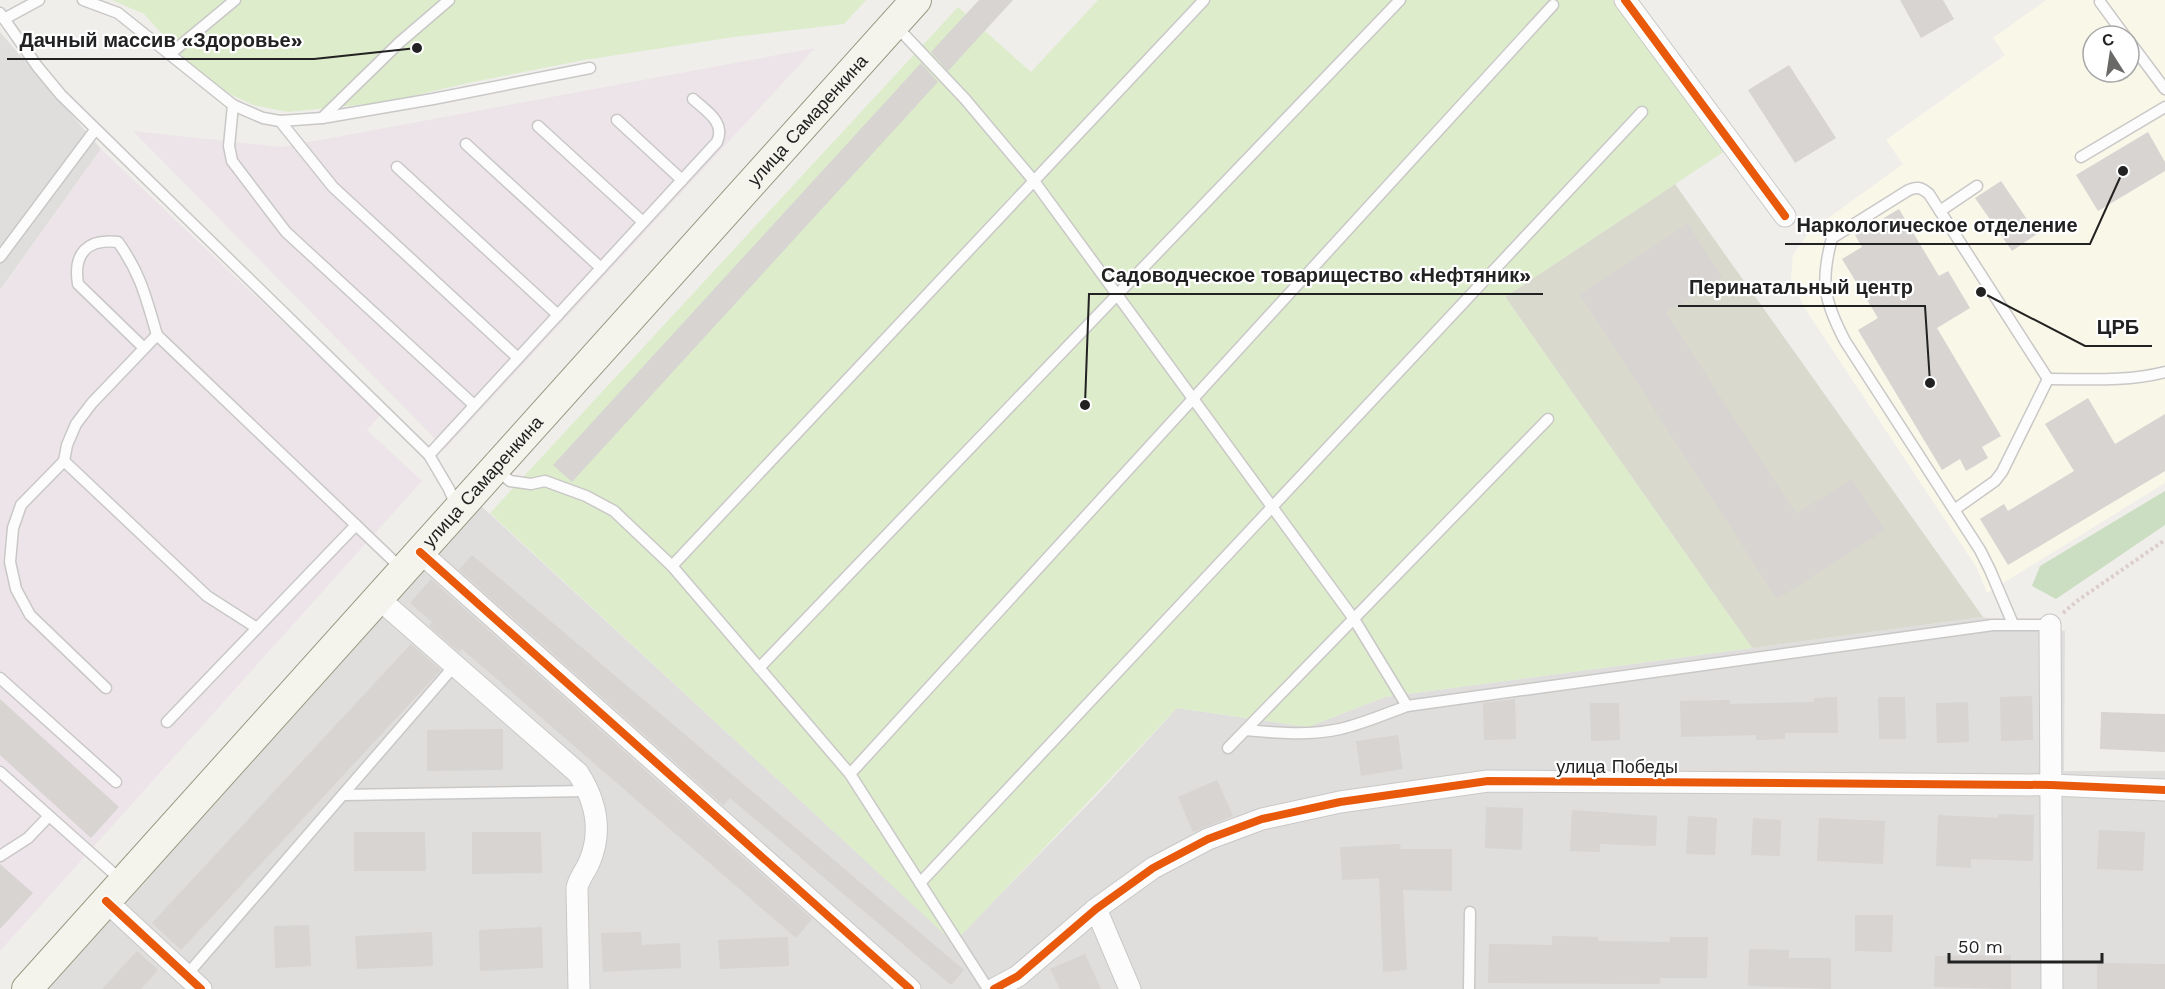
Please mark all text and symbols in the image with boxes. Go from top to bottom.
callout: Дачный массив «Здоровье» [7,21,314,59]
north arrow [2081,24,2141,84]
text: Дачный массив «Здоровье» [20,28,303,52]
text: С [2100,29,2116,50]
street label: улица Самаренкина [743,49,872,190]
callout: Наркологическое отделение [1785,206,2090,244]
text: Наркологическое отделение [1796,213,2078,237]
callout: Садоводческое товарищество «Нефтяник» [1089,256,1543,294]
text: Садоводческое товарищество «Нефтяник» [1101,263,1531,287]
callout: Перинатальный центр [1678,268,1925,306]
text: Перинатальный центр [1689,275,1913,299]
callout: ЦРБ [2085,308,2152,346]
text: ЦРБ [2097,315,2139,339]
street label: улица Самаренкина [418,411,548,551]
street label: улица Победы [1556,756,1678,777]
scale bar [1949,926,2102,964]
text: 50 m [1958,936,2003,957]

